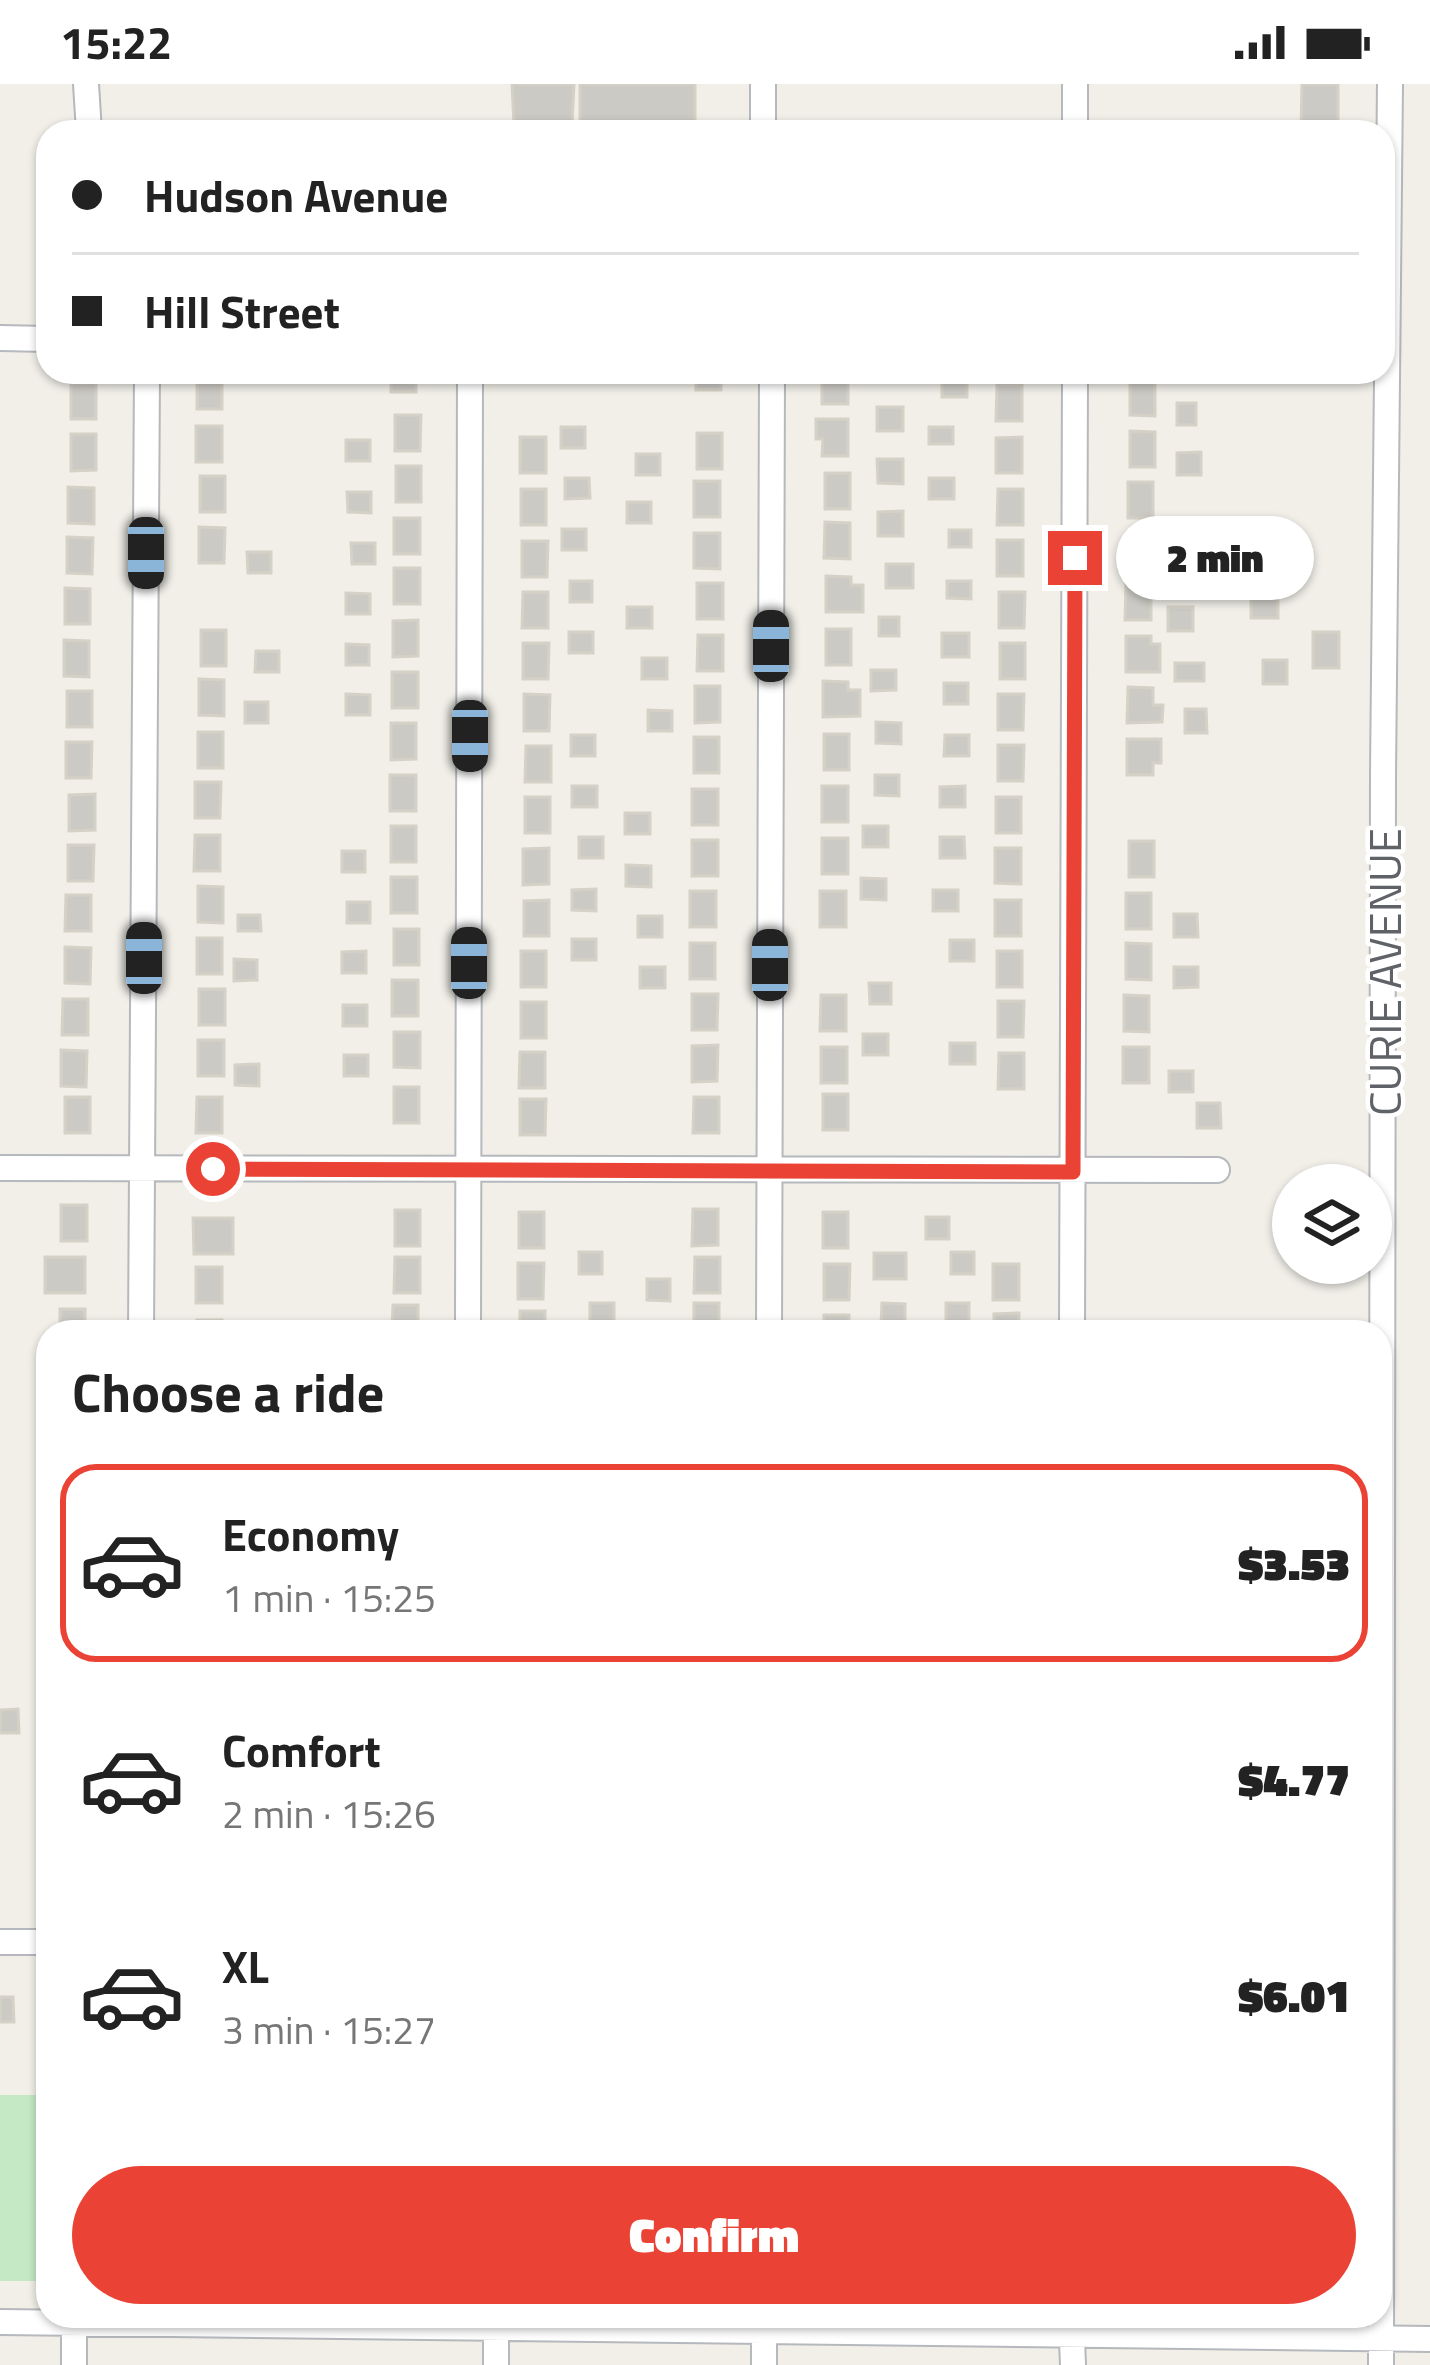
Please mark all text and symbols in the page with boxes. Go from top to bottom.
text: 15:22 [60,8,172,76]
text: Hudson Avenue [144,161,448,229]
text: Hill Street [144,277,340,345]
callout: 2 min [1117,516,1315,600]
car [128,517,164,589]
text: 2 min [1167,528,1263,587]
route end [1048,531,1102,585]
car [753,610,789,682]
car [452,700,488,772]
street label: CURIE AVENUE [1350,828,1418,1116]
car [126,922,162,994]
car [451,927,487,999]
car [752,929,788,1001]
route start [186,1142,240,1196]
map controls [1272,1164,1392,1284]
button: layers [1272,1164,1392,1284]
text: Choose a ride [72,1351,384,1433]
text: Economy [222,1500,399,1568]
icon: car [78,1509,186,1617]
text: $3.53 [1238,1529,1350,1597]
text: 1 min · 15:25 [222,1568,436,1627]
text: Comfort [222,1716,381,1784]
icon: car [78,1725,186,1833]
text: $4.77 [1238,1745,1350,1813]
text: 2 min · 15:26 [222,1784,436,1843]
text: XL [222,1932,269,2000]
icon: car [78,1941,186,2049]
text: $6.01 [1238,1961,1350,2029]
text: 3 min · 15:27 [222,2000,436,2059]
button: Confirm [72,2166,1356,2304]

